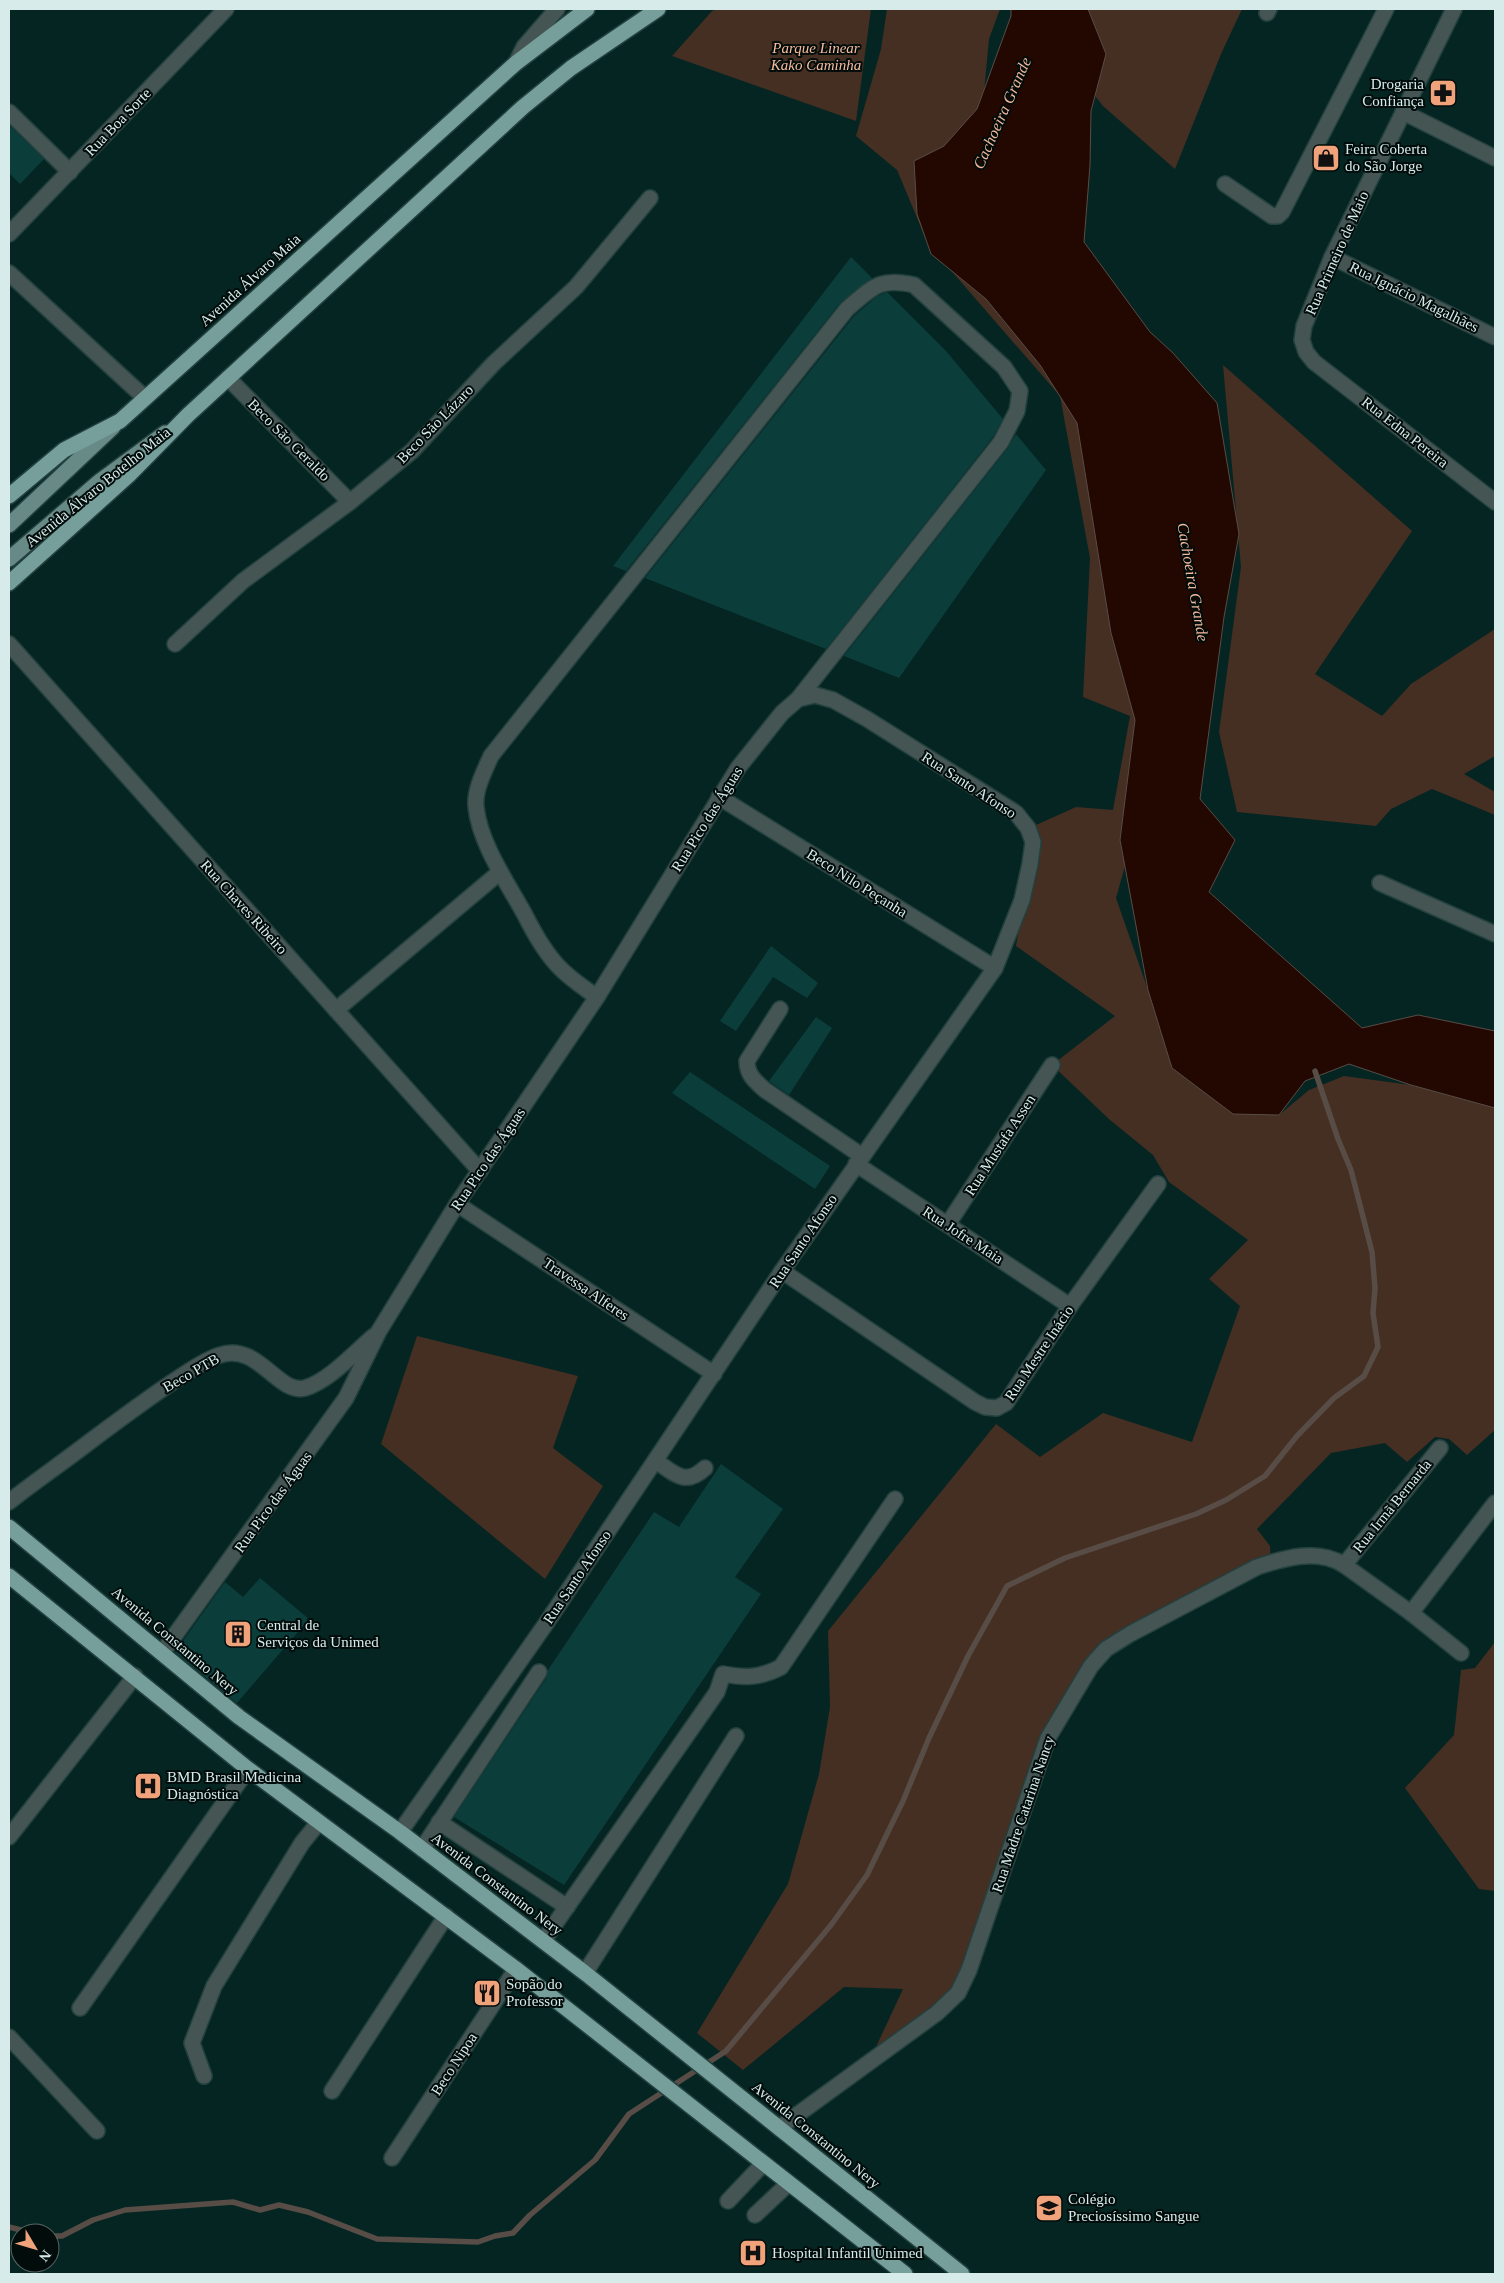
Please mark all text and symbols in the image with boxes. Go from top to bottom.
park label: Parque Linear Kako Caminha [770,40,861,73]
water label: Cachoeira Grande [970,55,1034,171]
place label: Drogaria Confiança [1362,76,1424,109]
pharmacy icon: Drogaria Confiança [1428,78,1458,108]
street label: Rua Boa Sorte [82,85,154,159]
place label: Feira Coberta do São Jorge [1345,141,1427,174]
shop icon: Feira Coberta do São Jorge [1311,143,1341,173]
street label: Rua Primeiro de Maio [1302,189,1372,317]
street label: Avenida Álvaro Maia [196,230,304,329]
street label: Rua Ignácio Magalhães [1347,259,1481,335]
street label: Beco São Lázaro [394,382,476,466]
street label: Rua Edna Pereira [1359,393,1452,471]
street label: Beco São Geraldo [245,396,333,484]
street label: Avenida Álvaro Botelho Maia [23,424,174,550]
water label: Cachoeira Grande [1174,521,1212,643]
street label: Rua Santo Afonso [919,749,1019,821]
street label: Rua Pico das Águas [668,764,746,874]
street label: Beco Nilo Peçanha [804,846,910,920]
street label: Rua Chaves Ribeiro [198,857,290,957]
street label: Rua Mustafa Assen [962,1091,1039,1198]
street label: Rua Pico das Águas [448,1104,528,1213]
street label: Rua Santo Afonso [766,1191,840,1291]
street label: Rua Jofre Maia [920,1203,1006,1267]
street label: Travessa Alferes [540,1254,632,1324]
street label: Rua Mestre Inácio [1001,1303,1077,1403]
street label: Beco PTB [160,1351,222,1395]
street label: Rua Pico das Águas [231,1448,315,1555]
street label: Rua Irmã Bernarda [1350,1456,1435,1556]
street label: Rua Santo Afonso [540,1527,614,1627]
street label: Avenida Constantino Nery [109,1584,242,1699]
place label: Central de Serviços da Unimed [257,1617,379,1650]
building icon: Central de Serviços da Unimed [223,1619,253,1649]
street label: Rua Madre Catarina Nancy [989,1733,1058,1894]
place label: BMD Brasil Medicina Diagnóstica [167,1769,301,1802]
hospital icon: BMD Brasil Medicina Diagnóstica [133,1771,163,1801]
street label: Avenida Constantino Nery [428,1830,566,1939]
place label: Sopão do Professor [506,1976,563,2009]
restaurant icon: Sopão do Professor [472,1978,502,2008]
street label: Beco Nipoa [428,2029,480,2098]
street label: Avenida Constantino Nery [749,2079,883,2192]
place label: Colégio Preciosíssimo Sangue [1068,2191,1200,2224]
school or university icon: Colégio Preciosíssimo Sangue [1034,2193,1064,2223]
north arrow [10,2223,60,2273]
hospital icon: Hospital Infantil Unimed [738,2238,768,2268]
place label: Hospital Infantil Unimed [772,2245,923,2261]
text: N [36,2247,54,2264]

